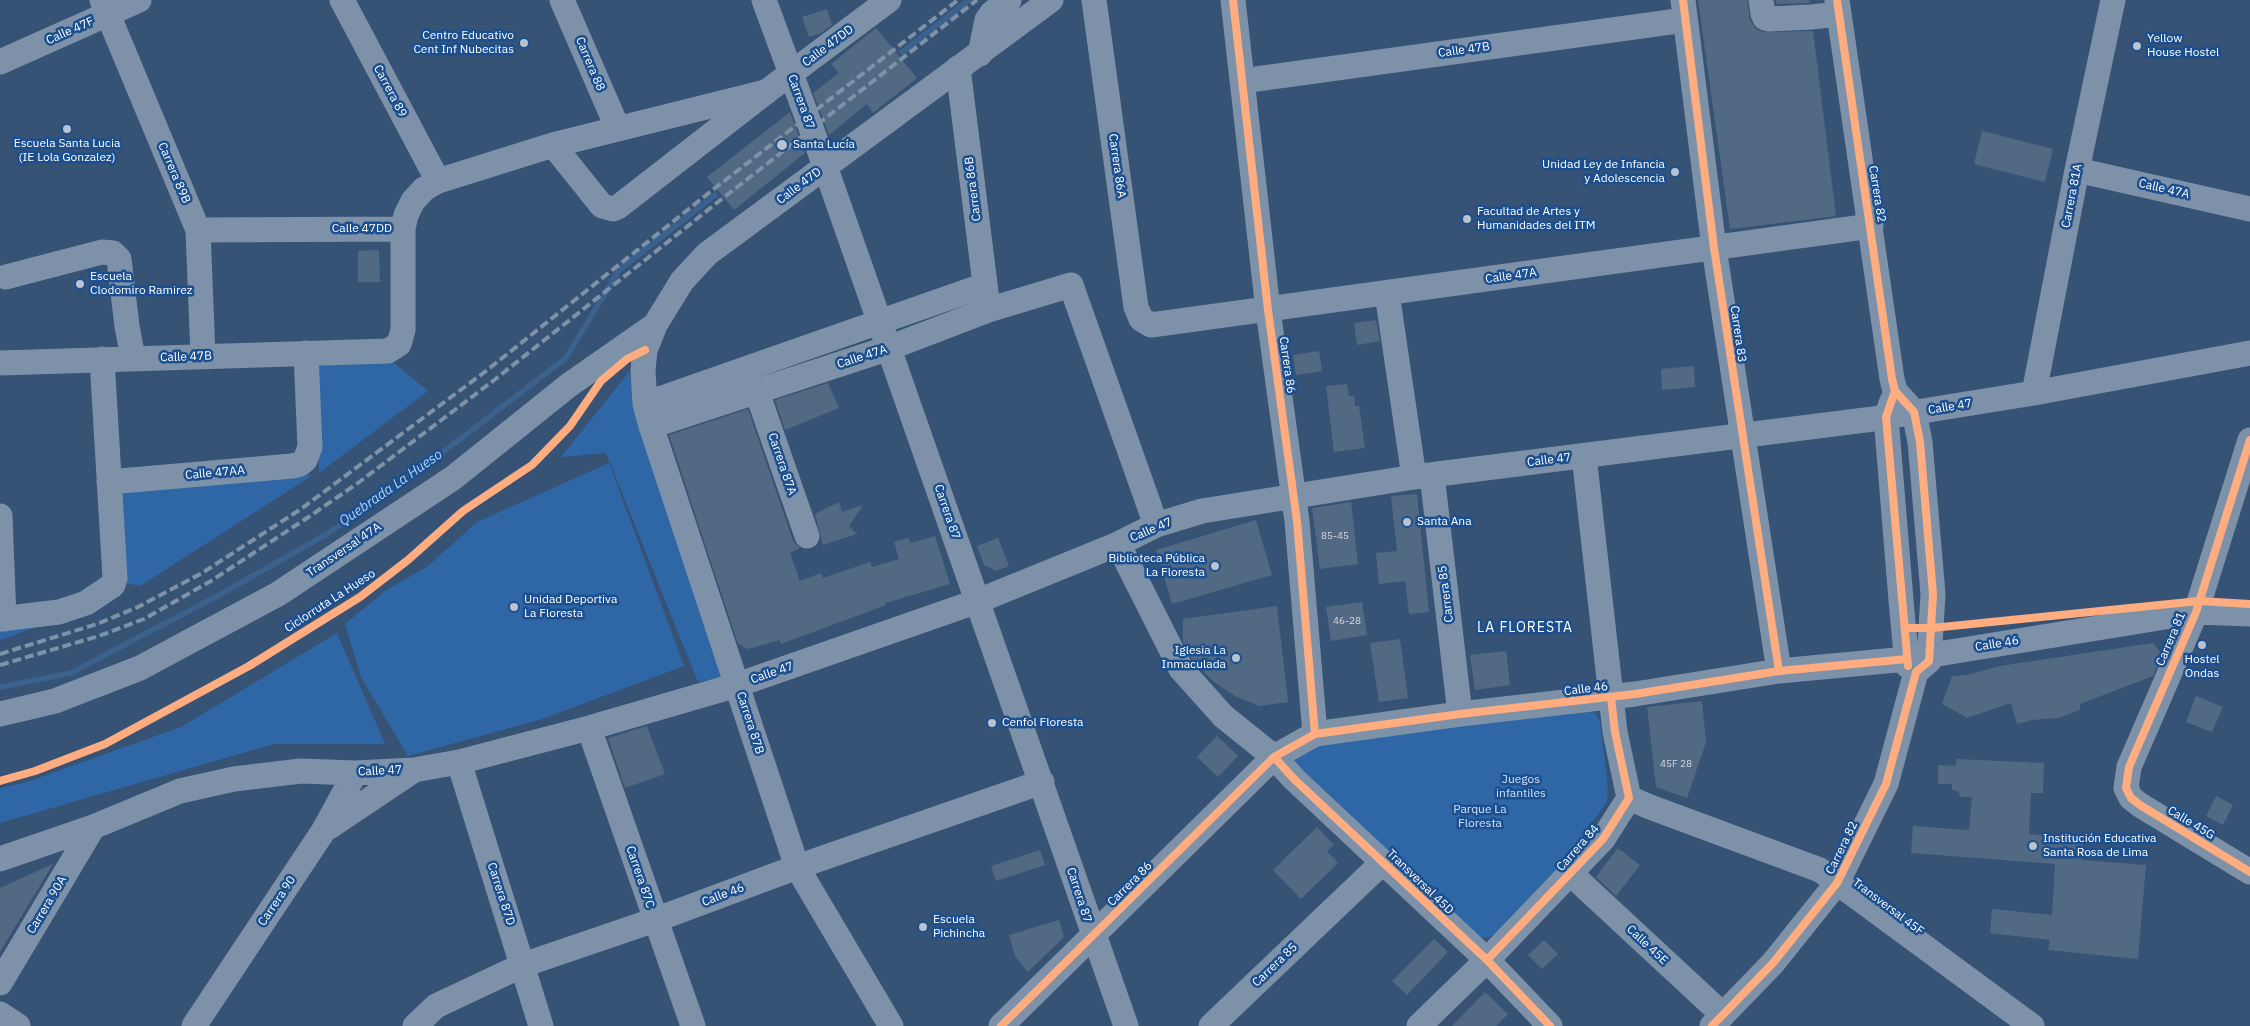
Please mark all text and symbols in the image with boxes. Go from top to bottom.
street label: Calle 47F [44,14,96,48]
street label: Calle 47DD [800,22,856,70]
place label: Centro Educativo Cent Inf Nubecitas [413,29,514,57]
place label: Yellow House Hostel [2147,32,2219,60]
street label: Carrera 88 [572,35,608,93]
marker: Centro Educativo Cent Inf Nubecitas [518,37,530,49]
street label: Calle 47B [1437,39,1491,61]
marker: Yellow House Hostel [2131,40,2143,52]
street label: Carrera 89 [370,62,410,120]
street label: Carrera 87 [784,73,818,131]
marker: Escuela Santa Lucia (IE Lola Gonzalez) [61,123,73,135]
street label: Carrera 86A [1105,133,1129,199]
place label: Escuela Santa Lucia (IE Lola Gonzalez) [14,137,120,165]
marker: Santa Lucía [775,138,789,152]
place label: Santa Lucía [793,138,855,152]
street label: Carrera 89B [155,140,193,206]
street label: Carrera 86B [962,156,984,222]
place label: Unidad Ley de Infancia y Adolescencia [1542,158,1665,186]
street label: Carrera 81A [2059,163,2085,229]
street label: Calle 47D [774,165,824,207]
street label: Carrera 82 [1865,165,1889,223]
marker: Unidad Ley de Infancia y Adolescencia [1669,166,1681,178]
street label: Calle 47A [2137,176,2191,202]
place label: Facultad de Artes y Humanidades del ITM [1477,205,1596,233]
marker: Facultad de Artes y Humanidades del ITM [1461,213,1473,225]
street label: Calle 47DD [332,222,392,236]
street label: Calle 47A [1484,265,1538,287]
place label: Escuela Clodomiro Ramirez [90,270,192,298]
marker: Escuela Clodomiro Ramirez [74,278,86,290]
street label: Carrera 83 [1727,305,1749,363]
street label: Carrera 86 [1276,336,1298,394]
street label: Calle 47A [835,342,889,372]
street label: Calle 47B [160,349,212,365]
street label: Calle 47 [1927,396,1973,418]
street label: Carrera 87A [765,431,799,497]
water label: Quebrada La Hueso [336,446,446,530]
street label: Calle 47 [1526,450,1572,470]
street label: Calle 47AA [185,463,245,483]
street label: Carrera 87 [931,483,963,541]
street label: Calle 47 [1128,515,1174,545]
place label: Santa Ana [1417,515,1472,529]
marker: Santa Ana [1401,516,1413,528]
street label: Transversal 47A [304,520,384,580]
house number: 85-45 [1321,530,1349,542]
place label: Biblioteca Pública La Floresta [1108,552,1205,580]
marker: Biblioteca Pública La Floresta [1209,560,1221,572]
street label: Carrera 85 [1435,565,1457,623]
street label: Ciclorruta La Hueso [282,566,378,636]
place label: Unidad Deportiva La Floresta [524,593,617,621]
marker: Unidad Deportiva La Floresta [508,601,520,613]
street label: Carrera 81 [2153,610,2189,668]
house number: 46-28 [1333,615,1361,627]
district label: LA FLORESTA [1476,620,1574,636]
street label: Calle 46 [1974,633,2020,655]
marker: Hostel Ondas [2196,639,2208,651]
place label: Iglesia La Inmaculada [1162,644,1226,672]
marker: Iglesia La Inmaculada [1230,652,1242,664]
place label: Hostel Ondas [2185,653,2219,681]
street label: Calle 47 [749,659,795,687]
street label: Calle 46 [1563,679,1609,699]
street label: Carrera 87B [733,690,767,756]
place label: Cenfol Floresta [1002,716,1084,730]
marker: Cenfol Floresta [986,717,998,729]
house number: 45F 28 [1660,758,1692,770]
street label: Calle 47 [358,763,402,779]
park label: Juegos infantiles [1496,773,1546,801]
park label: Parque La Floresta [1453,803,1507,831]
street label: Calle 45G [2165,803,2217,843]
street label: Carrera 82 [1823,819,1861,877]
street label: Carrera 84 [1554,822,1602,874]
place label: Institución Educativa Santa Rosa de Lima [2043,832,2157,860]
marker: Institución Educativa Santa Rosa de Lima [2027,840,2039,852]
street label: Carrera 87C [623,844,657,910]
street label: Transversal 45D [1384,847,1456,917]
street label: Carrera 86 [1105,859,1155,909]
street label: Carrera 87D [484,861,518,927]
street label: Carrera 87 [1063,866,1095,924]
street label: Carrera 90A [24,873,70,937]
street label: Carrera 90 [255,873,299,929]
street label: Transversal 45F [1849,875,1927,939]
street label: Calle 46 [700,880,746,910]
place label: Escuela Pichincha [933,913,985,941]
marker: Escuela Pichincha [917,921,929,933]
street label: Calle 45E [1623,922,1671,968]
street label: Carrera 85 [1249,940,1301,990]

